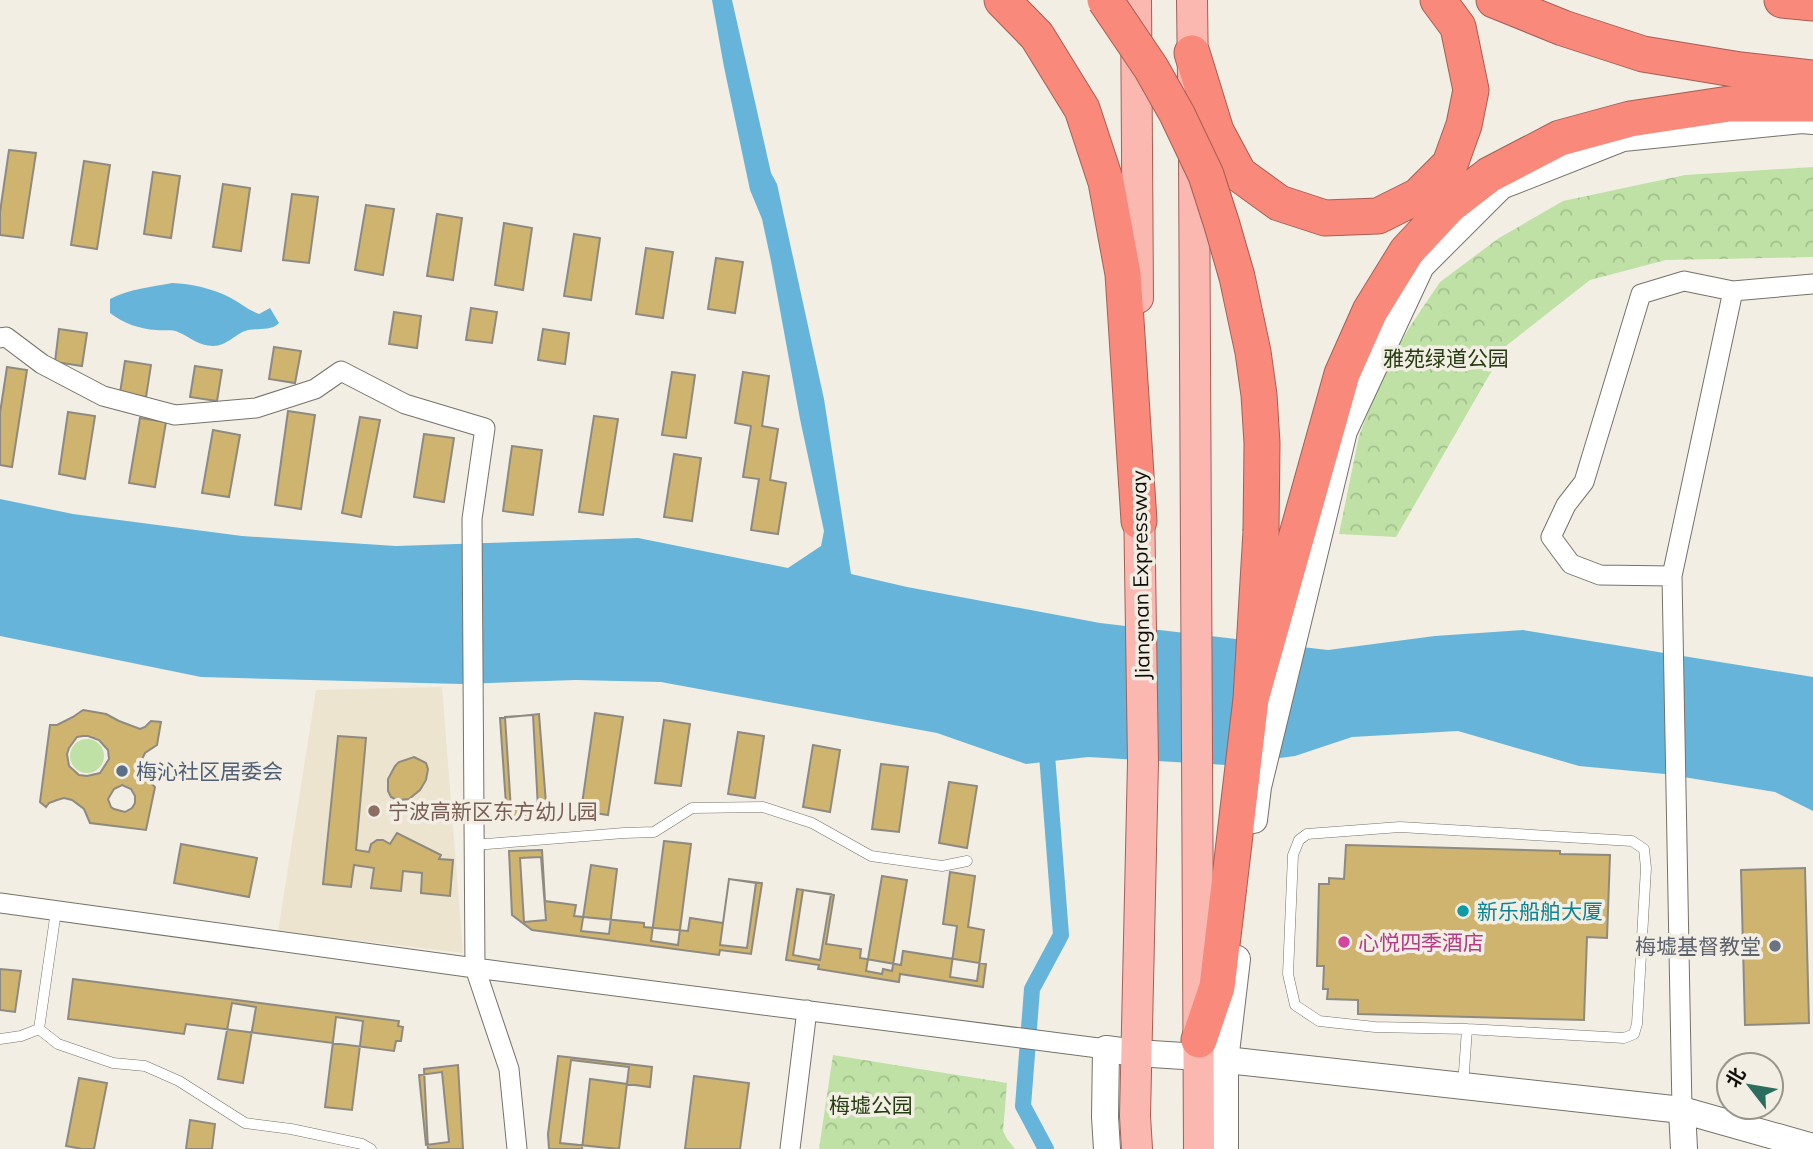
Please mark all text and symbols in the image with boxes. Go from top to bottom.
park label: 雅苑绿道公园 [1383,345,1509,371]
street label: Jiangnan Expressway [1125,470,1155,680]
place label: 梅沁社区居委会 [136,758,283,784]
marker: 梅沁社区居委会 [114,763,130,779]
place label: 宁波高新区东方幼儿园 [388,798,598,824]
marker: 宁波高新区东方幼儿园 [366,803,382,819]
place label: 新乐船舶大厦 [1477,898,1603,924]
marker: 新乐船舶大厦 [1455,903,1471,919]
place label: 心悦四季酒店 [1358,929,1484,955]
place label: 梅墟基督教堂 [1635,933,1761,959]
marker: 心悦四季酒店 [1336,934,1352,950]
marker: 梅墟基督教堂 [1767,938,1783,954]
north arrow [1715,1051,1785,1121]
text: 北 [1720,1063,1751,1092]
park label: 梅墟公园 [829,1092,913,1118]

